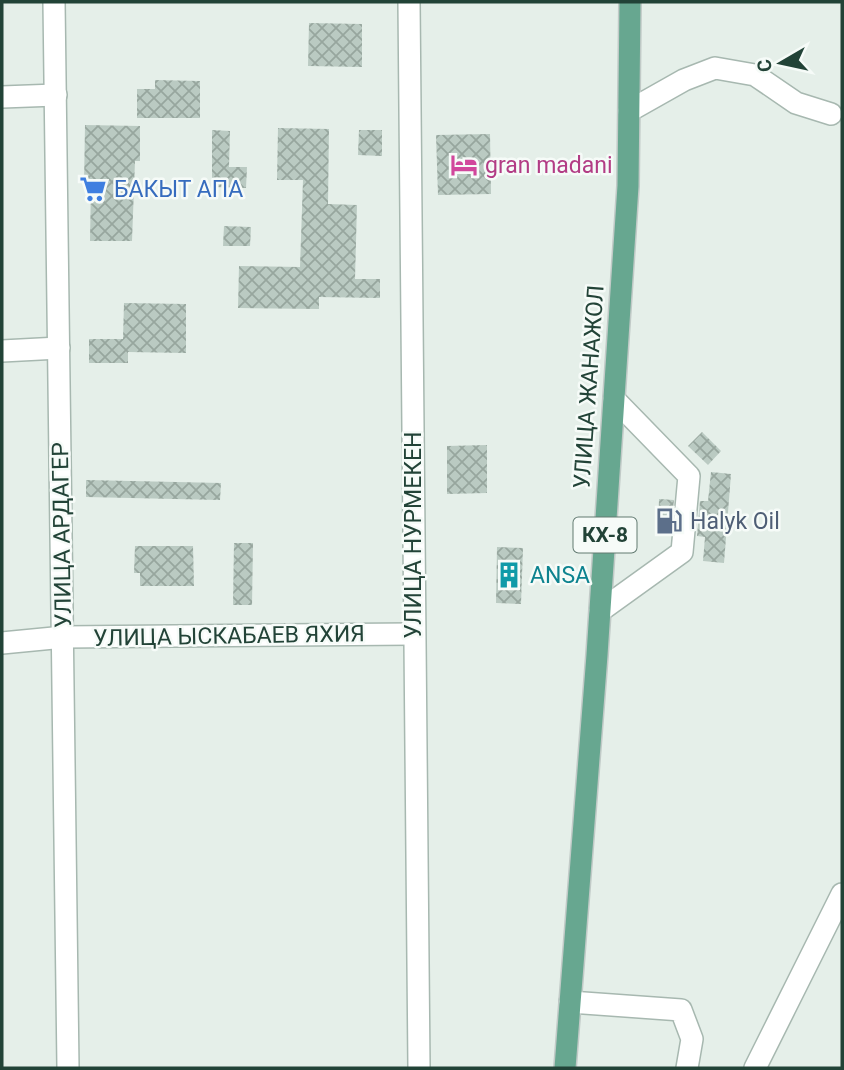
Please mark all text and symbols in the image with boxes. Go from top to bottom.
north arrow [746,28,816,98]
text: С [752,58,777,74]
hotel icon: gran madani [449,150,479,180]
place label: gran madani [485,152,613,179]
supermarket icon: БАКЫТ АПА [78,174,108,204]
place label: БАКЫТ АПА [114,176,243,203]
street label: УЛИЦА ЖАНАЖОЛ [568,284,610,490]
street label: УЛИЦА НУРМЕКЕН [400,431,427,639]
street label: УЛИЦА АРДАГЕР [47,442,77,628]
fuel station icon: Halyk Oil [654,506,684,536]
place label: Halyk Oil [690,508,780,535]
road number: КХ-8 [574,518,636,552]
building icon: ANSA [494,560,524,590]
place label: ANSA [530,562,590,589]
street label: УЛИЦА ЫСКАБАЕВ ЯХИЯ [93,620,365,652]

